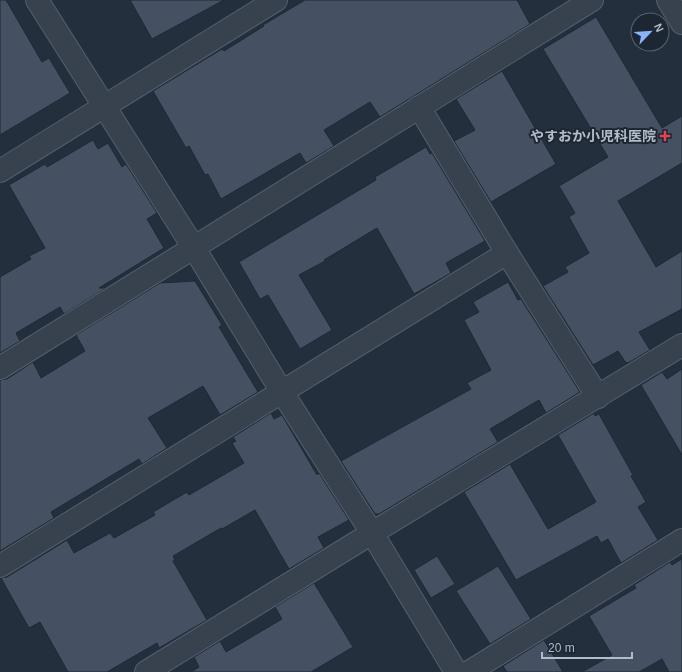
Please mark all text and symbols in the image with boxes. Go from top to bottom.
north arrow [630,12,670,52]
text: N [652,22,666,34]
place label: やすおか小児科医院 [530,128,656,144]
marker: やすおか小児科医院 [659,130,671,142]
scale bar [542,634,632,660]
text: 20 m [548,641,575,655]

